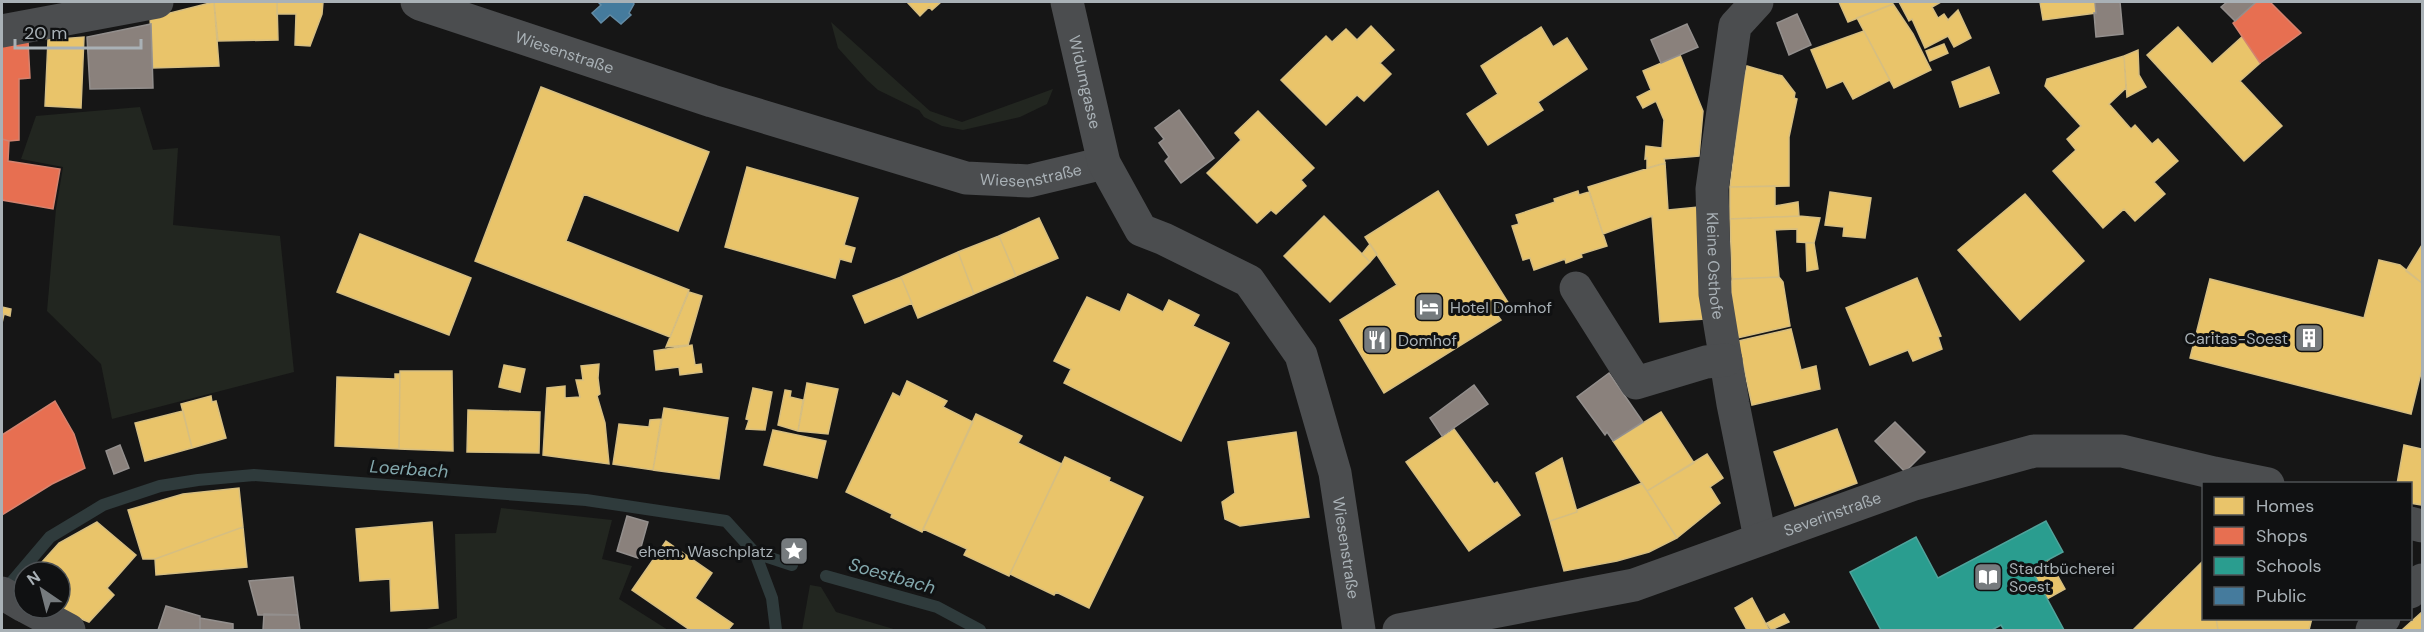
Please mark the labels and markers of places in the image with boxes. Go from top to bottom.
hotel icon: Hotel Domhof [1413,291,1445,323]
place label: Hotel Domhof [1450,297,1552,318]
building icon: Caritas-Soest [2293,322,2325,354]
restaurant icon: Domhof [1361,324,1393,356]
place label: Caritas-Soest [2185,328,2288,349]
place label: Domhof [1398,330,1457,351]
place icon: ehem. Waschplatz [778,535,810,567]
place label: ehem. Waschplatz [638,541,773,562]
place label: Stadtbücherei Soest [2009,558,2115,597]
library icon: Stadtbücherei Soest [1972,561,2004,593]

